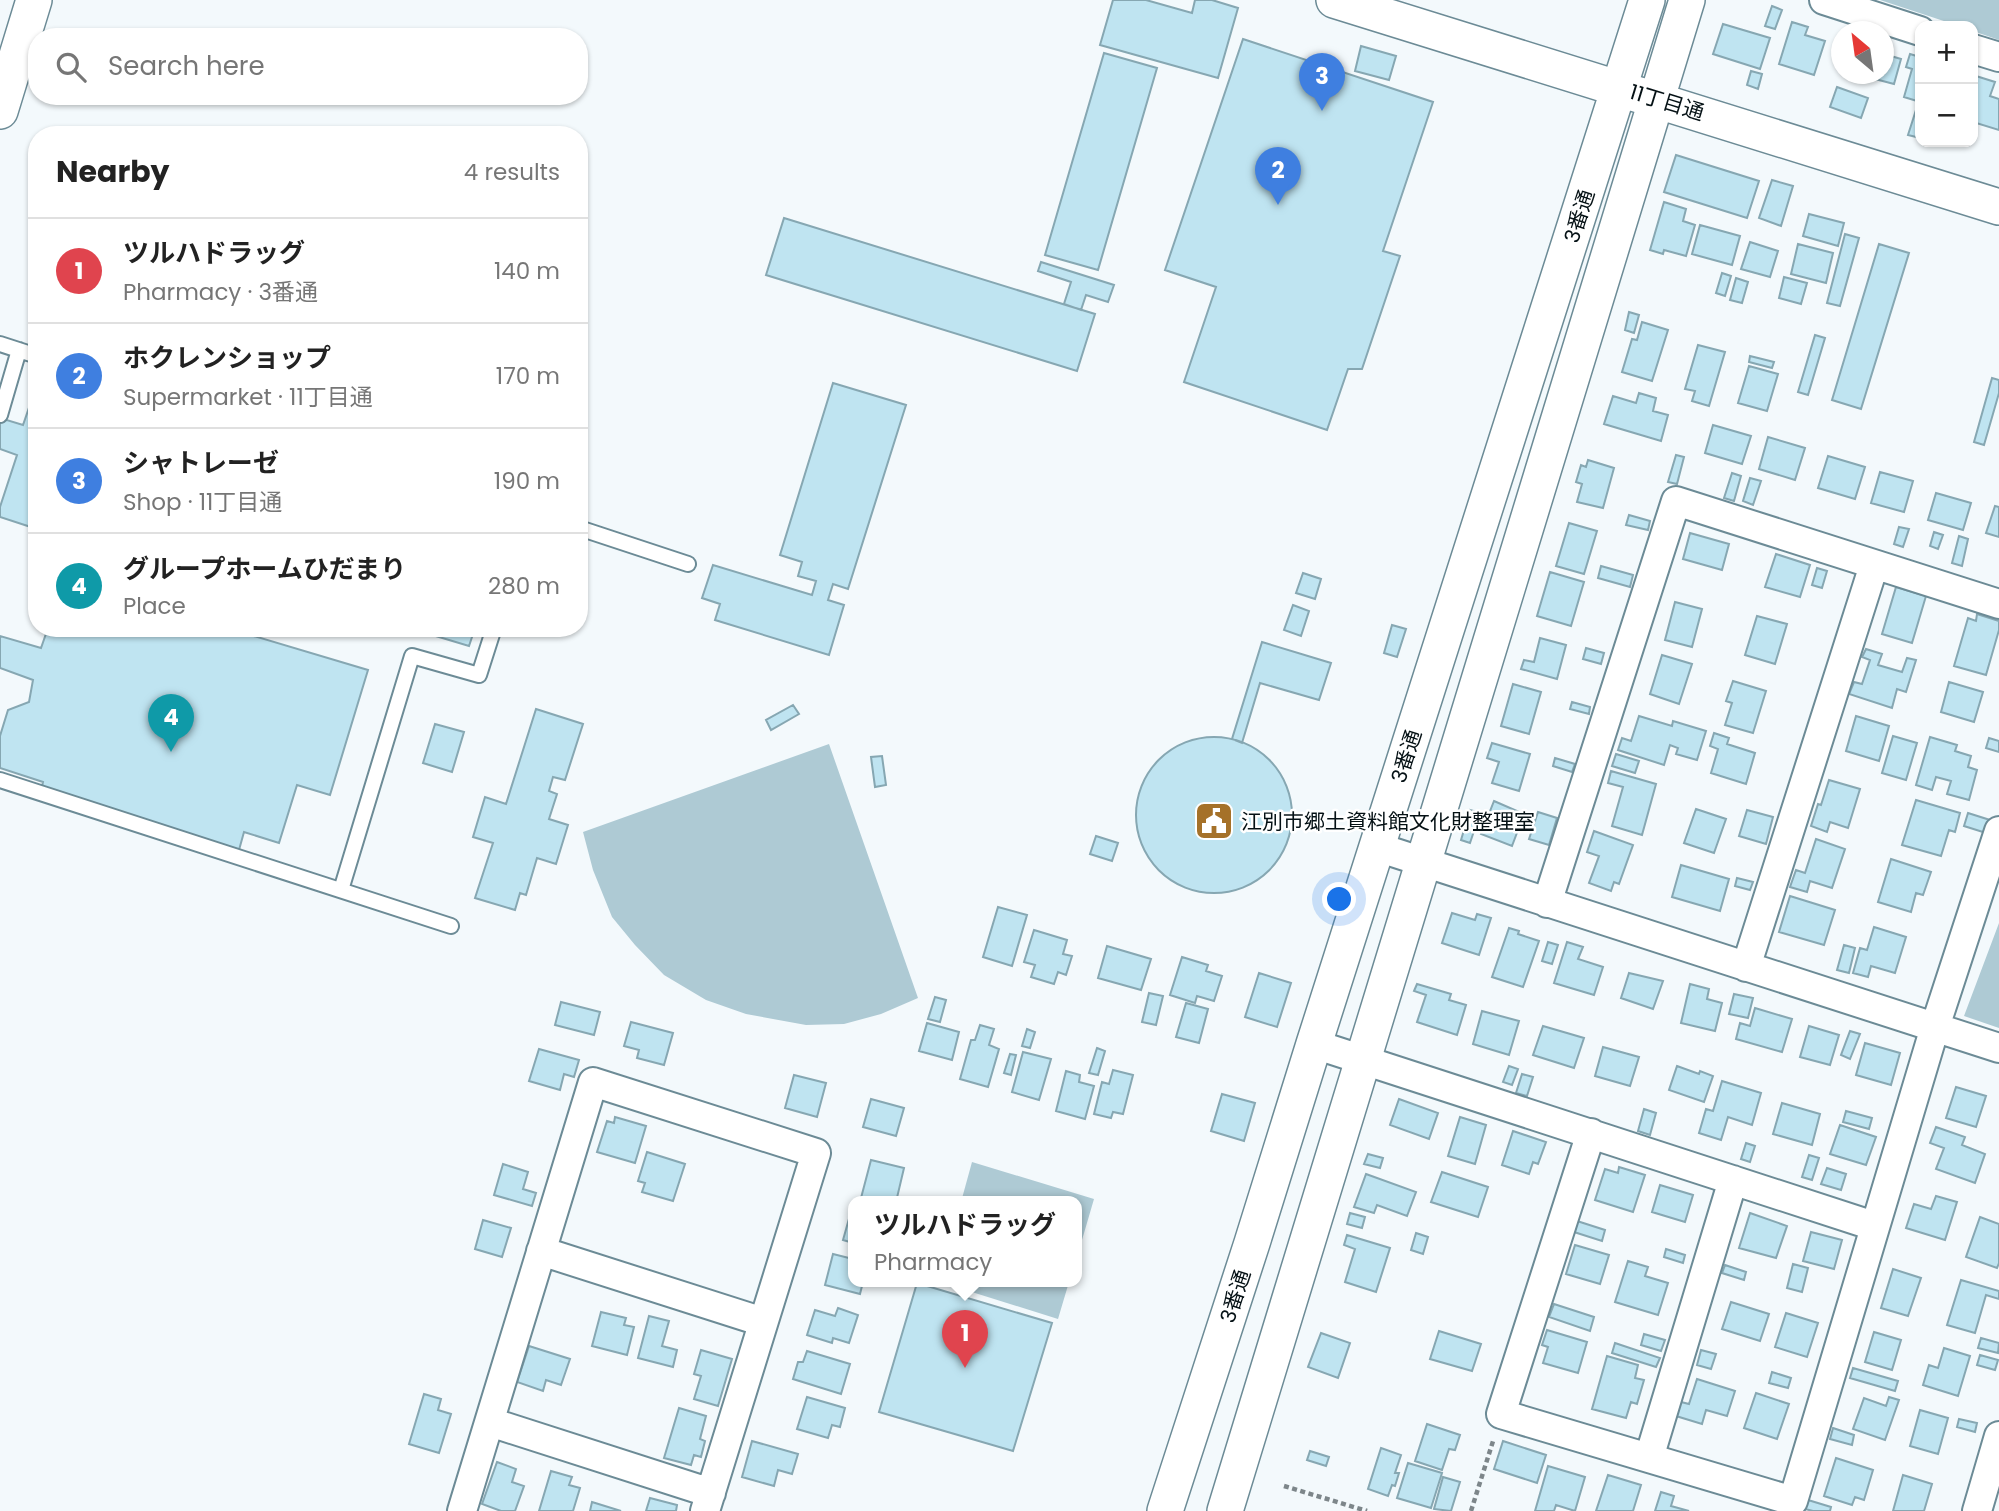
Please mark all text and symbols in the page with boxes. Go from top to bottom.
north arrow [1831,21,1894,84]
map controls [1915,21,1978,147]
button: + [1915,21,1978,84]
search box [28,28,588,105]
icon: search [52,48,90,86]
text: Search here [108,48,265,84]
pin: 3 [1299,53,1345,111]
street label: 11丁目通 [1626,77,1708,127]
button: − [1915,84,1978,147]
pin: 2 [1255,147,1301,205]
text: Nearby [56,150,170,193]
text: 4 results [464,156,560,188]
street label: 3番通 [1557,186,1601,246]
text: ツルハドラッグ [123,235,305,271]
text: 1 [75,255,83,287]
text: 140 m [494,255,560,287]
text: Pharmacy · 3番通 [123,276,318,308]
text: ホクレンショップ [123,340,331,376]
text: 2 [72,360,86,392]
text: 170 m [496,360,560,392]
text: Supermarket · 11丁目通 [123,381,373,413]
text: シャトレーゼ [123,445,279,481]
text: 3 [72,465,86,497]
text: 190 m [494,465,560,497]
text: Shop · 11丁目通 [123,486,282,518]
text: グループホームひだまり [123,551,406,587]
text: 4 [71,570,87,602]
text: 280 m [488,570,560,602]
text: Place [123,590,186,622]
pin: 4 [148,694,194,752]
street label: 3番通 [1384,726,1428,786]
public building icon: 江別市郷土資料館文化財整理室 [1193,800,1235,842]
place label: 江別市郷土資料館文化財整理室 [1241,807,1535,836]
your location [1322,882,1356,916]
popup [848,1196,1082,1287]
text: ツルハドラッグ [874,1207,1056,1243]
text: Pharmacy [874,1246,992,1278]
street label: 3番通 [1213,1266,1257,1326]
pin: 1 [942,1310,988,1368]

